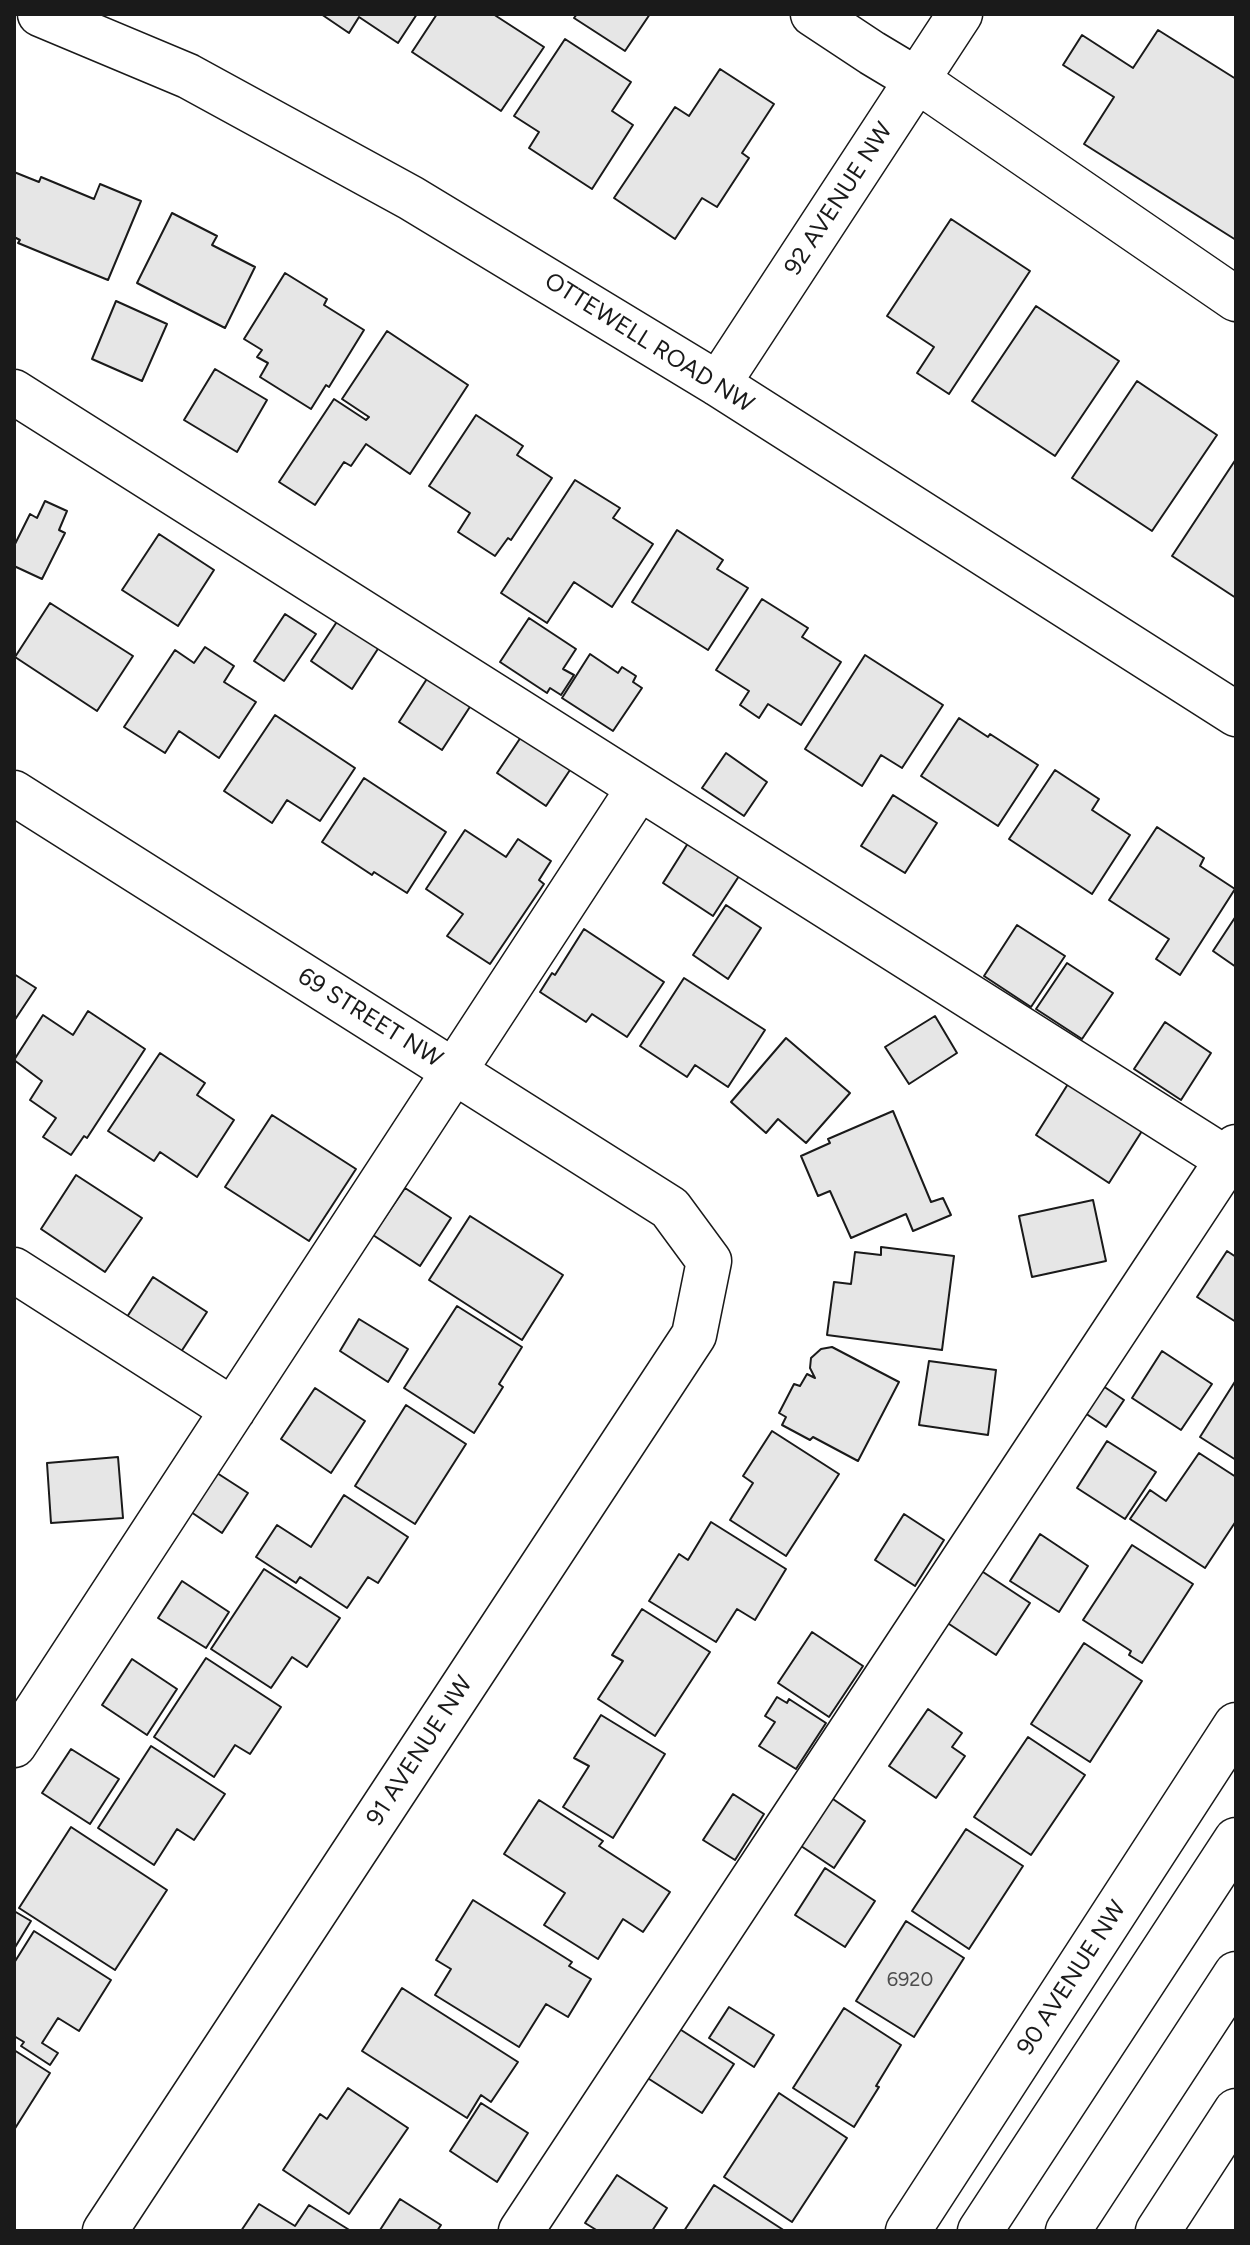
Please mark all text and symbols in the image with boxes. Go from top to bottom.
street label: 92 AVENUE NW [779,117,899,281]
street label: OTTEWELL ROAD NW [539,267,759,419]
street label: 69 STREET NW [292,962,448,1074]
street label: 91 AVENUE NW [361,1671,479,1831]
street label: 90 AVENUE NW [1011,1895,1133,2061]
house number: 6920 [887,1968,933,1992]

